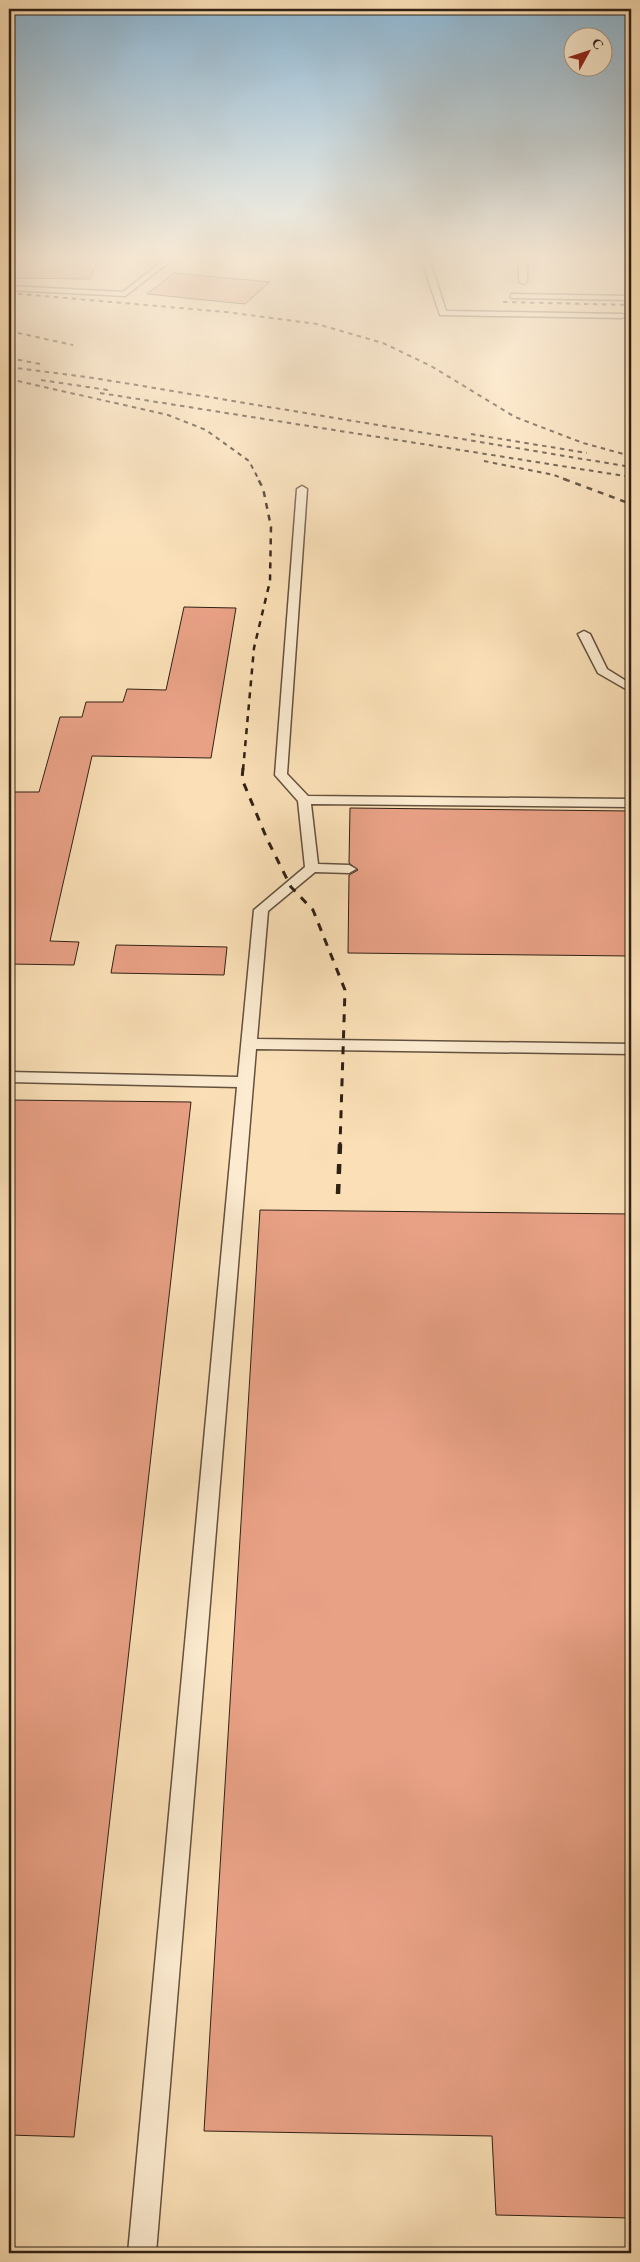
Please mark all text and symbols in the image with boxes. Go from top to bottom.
north arrow [562,28,612,78]
text: С [588,34,608,53]

